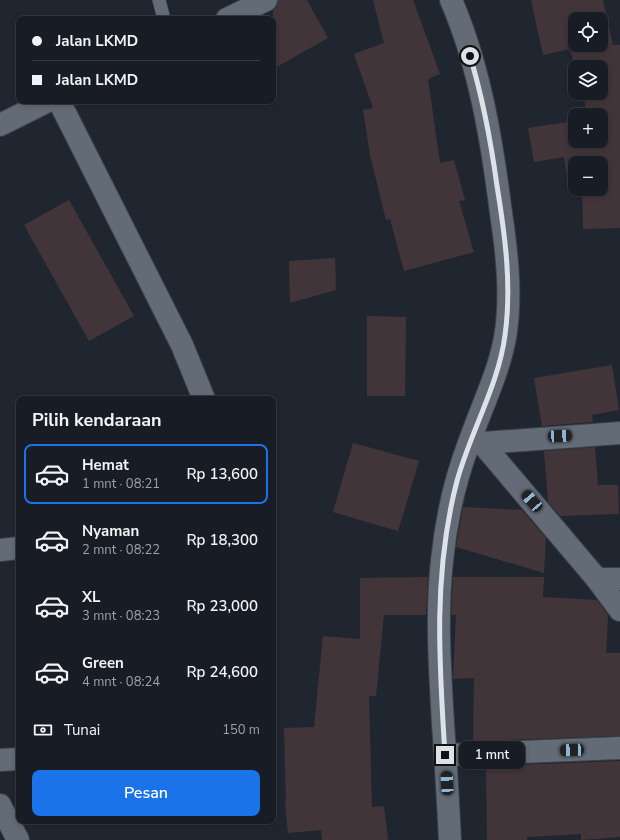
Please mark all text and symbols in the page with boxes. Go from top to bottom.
map controls [568,12,608,196]
button: locate [568,12,608,52]
text: Jalan LKMD [56,31,138,51]
route start [461,47,479,65]
button: layers [568,60,608,100]
text: Jalan LKMD [56,70,138,90]
button: + [568,108,608,148]
button: − [568,156,608,196]
text: Pilih kendaraan [32,408,162,432]
car [548,429,572,443]
text: Hemat [82,455,129,475]
icon: car [34,456,70,492]
text: Rp 13,600 [186,464,258,484]
text: 1 mnt · 08:21 [82,475,160,493]
car [520,488,544,514]
text: Nyaman [82,521,139,541]
icon: car [34,522,70,558]
text: Rp 18,300 [186,530,258,550]
text: 2 mnt · 08:22 [82,541,160,559]
text: XL [82,587,101,607]
icon: car [34,588,70,624]
text: Rp 23,000 [186,596,258,616]
text: 3 mnt · 08:23 [82,607,160,625]
text: Green [82,653,124,673]
icon: car [34,654,70,690]
text: Rp 24,600 [186,662,258,682]
text: 4 mnt · 08:24 [82,673,160,691]
icon: cash [32,719,54,741]
text: Tunai [64,720,100,740]
text: 150 m [222,721,260,739]
callout: 1 mnt [459,741,525,769]
car [560,744,584,756]
route end [436,746,454,764]
text: 1 mnt [475,746,509,764]
button: Pesan [32,770,260,816]
car [440,771,454,795]

